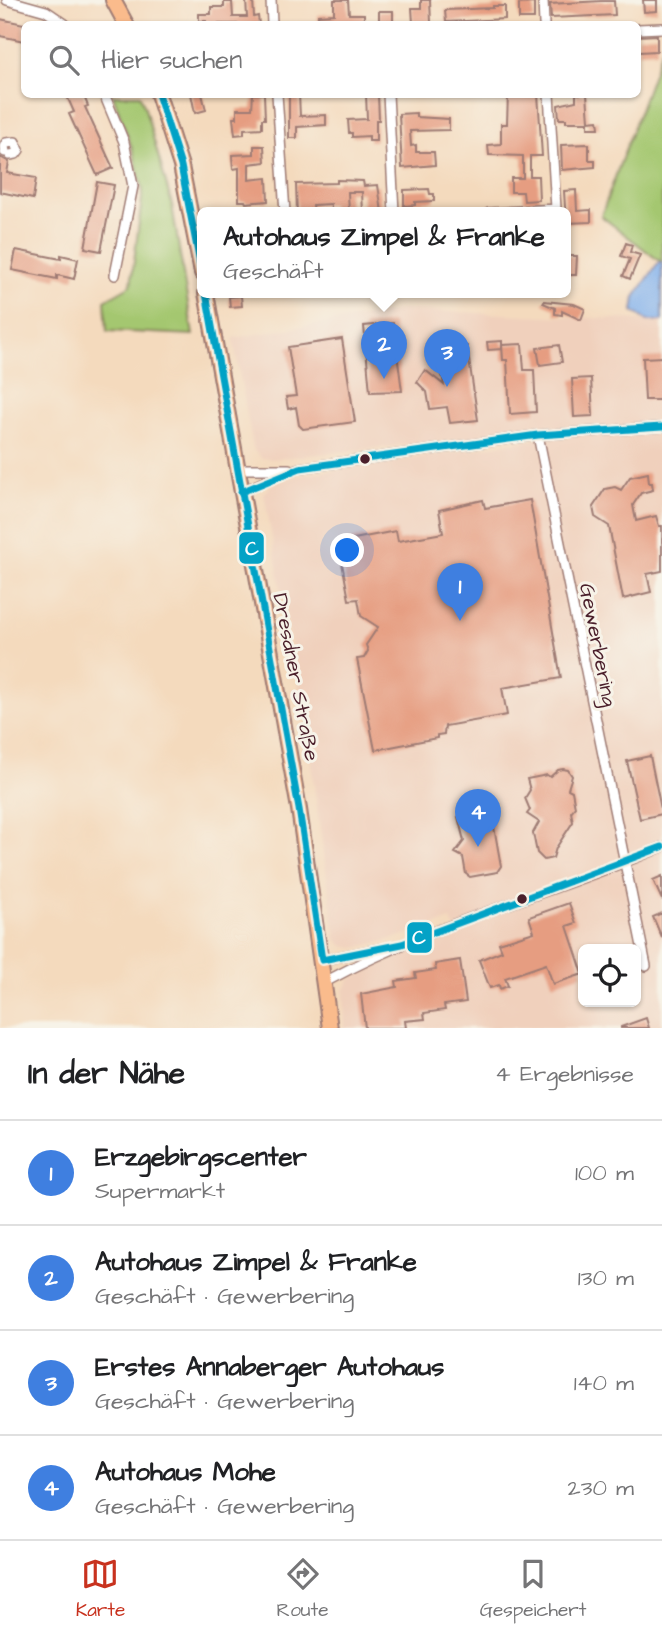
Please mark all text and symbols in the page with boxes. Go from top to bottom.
search box [21,21,641,98]
icon: search [45,41,83,79]
text: Hier suchen [101,42,242,78]
popup [197,207,571,298]
text: Autohaus Zimpel & Franke [223,219,545,255]
text: Geschäft [223,255,324,287]
pin: 2 [361,321,407,379]
pin: 3 [424,329,470,387]
unlabelled marker [358,452,372,466]
line badge: C [238,531,265,565]
your location [330,533,364,567]
text: C [245,536,259,563]
pin: 1 [437,563,483,621]
street label: Gewerbering [570,581,624,710]
street label: Dresdner Straße [266,591,326,763]
pin: 4 [455,789,501,847]
unlabelled marker [515,892,529,906]
line badge: C [406,921,433,954]
text: C [412,925,426,952]
map controls [578,944,641,1007]
button: locate [578,944,641,1007]
text: In der Nähe [28,1053,185,1095]
text: 4 Ergebnisse [495,1058,634,1090]
text: Erzgebirgscenter [95,1139,307,1175]
text: 1 [50,1157,52,1189]
text: 100 m [575,1157,634,1189]
text: Supermarkt [95,1175,225,1207]
text: Autohaus Zimpel & Franke [95,1244,417,1280]
text: 2 [44,1262,58,1294]
text: 130 m [578,1262,634,1294]
text: Geschäft · Gewerbering [95,1280,354,1312]
text: Erstes Annaberger Autohaus [95,1349,444,1385]
text: 3 [45,1367,57,1399]
text: 140 m [574,1367,634,1399]
text: Geschäft · Gewerbering [95,1385,354,1417]
text: Autohaus Mohe [95,1454,276,1490]
text: 4 [43,1472,59,1504]
text: 230 m [568,1472,634,1504]
text: Geschäft · Gewerbering [95,1490,354,1522]
tab: Karte [76,1555,125,1624]
tab: Route [277,1555,328,1624]
tab: Gespeichert [480,1555,586,1624]

